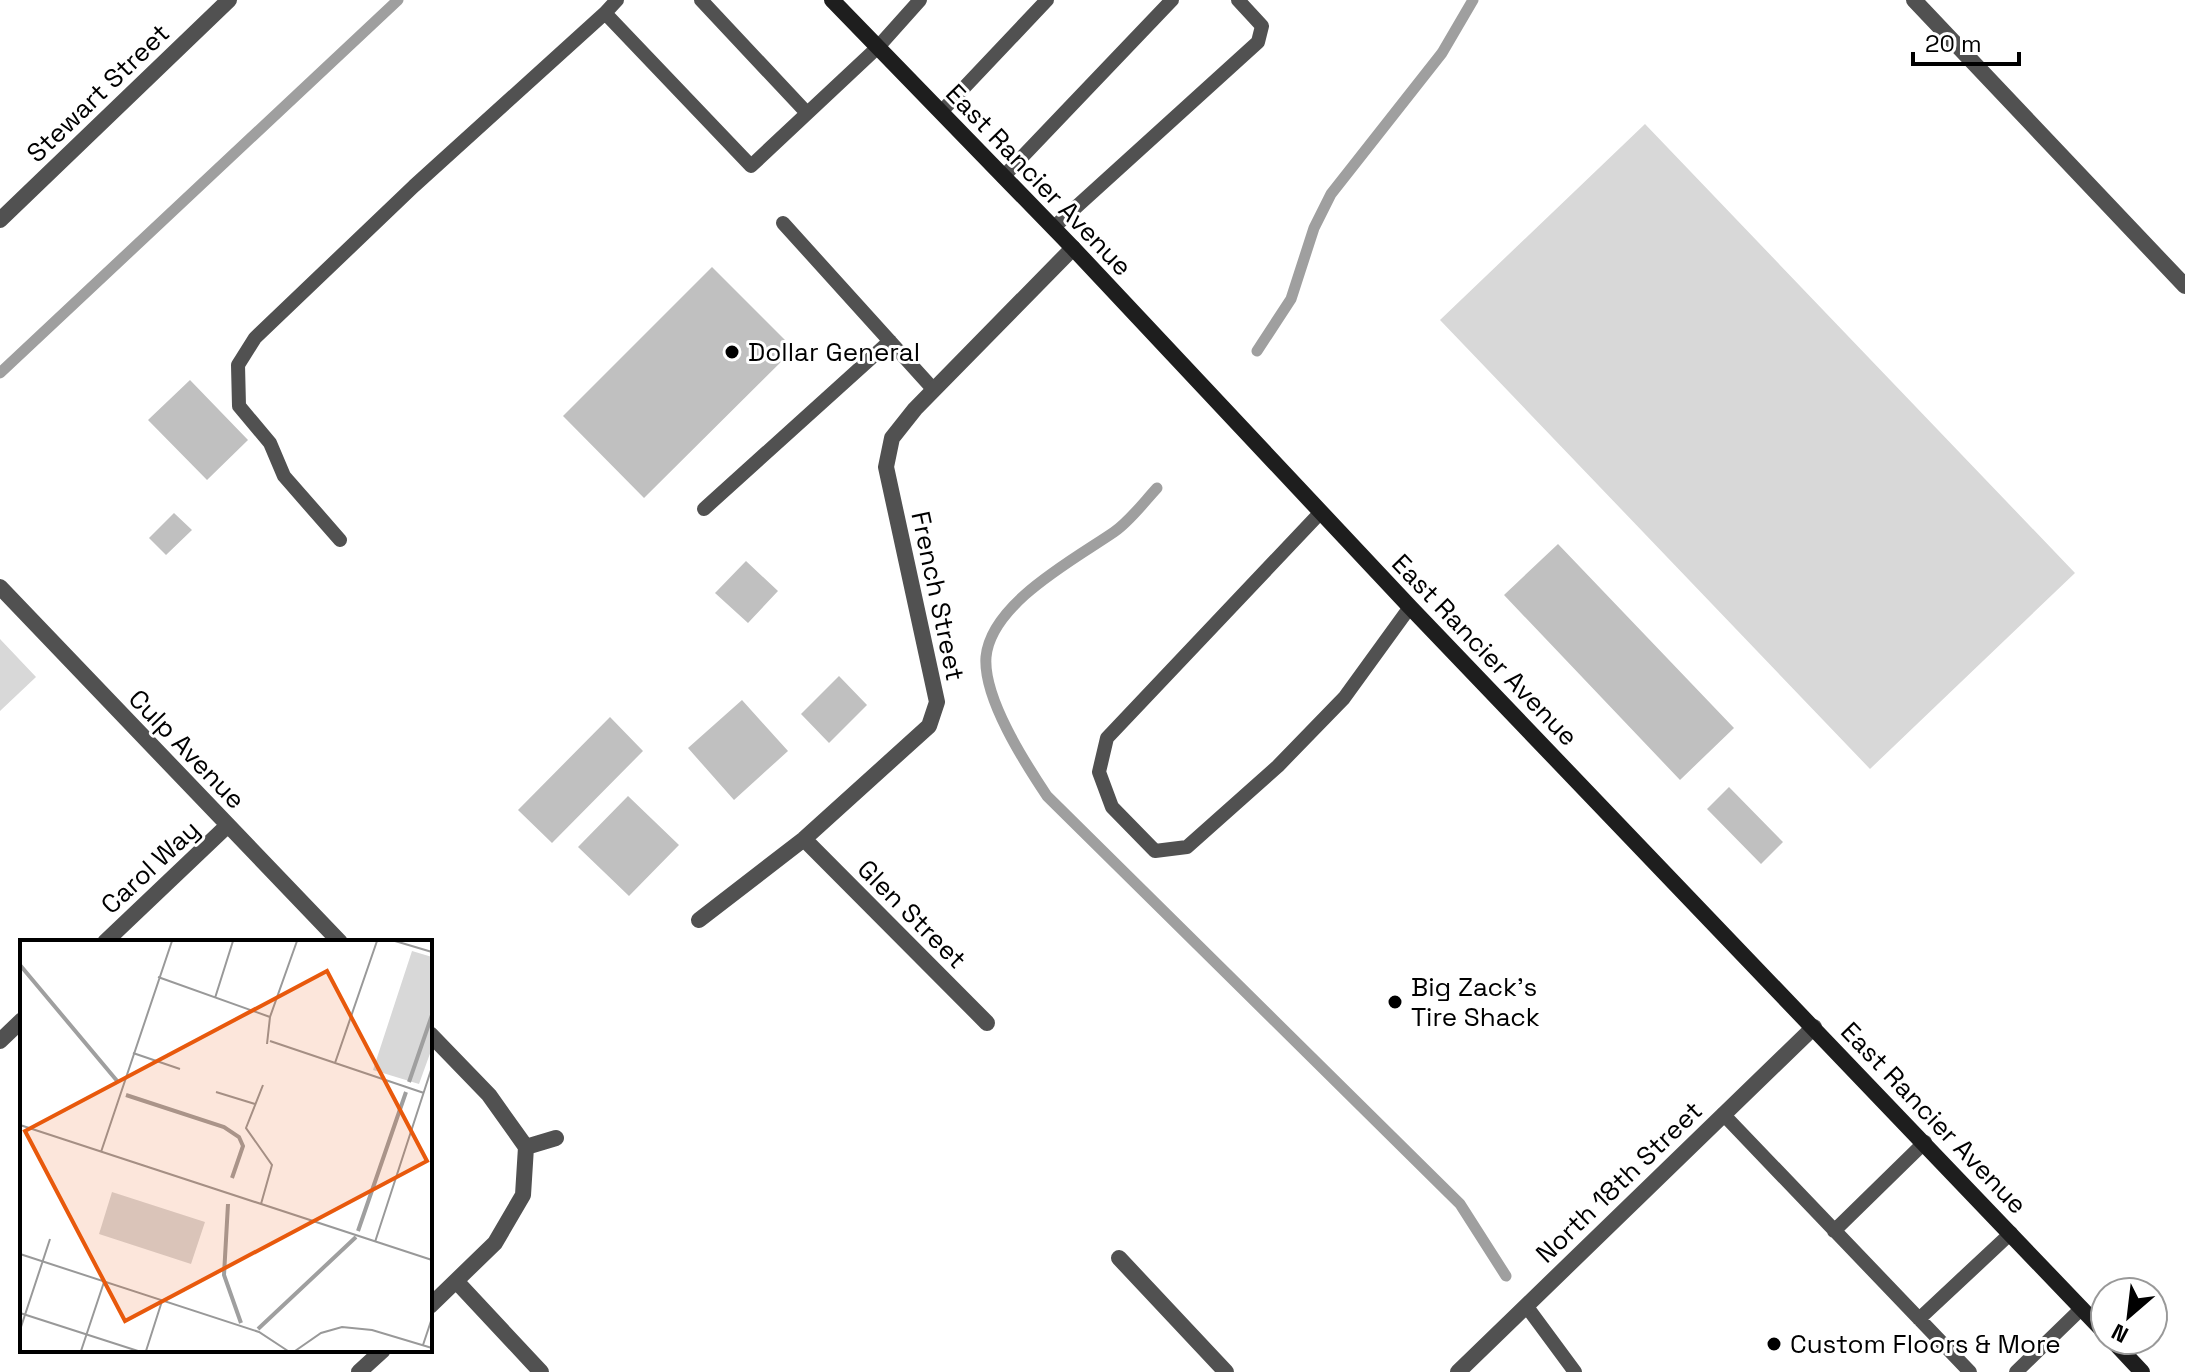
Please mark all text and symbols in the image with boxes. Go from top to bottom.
street label: Stewart Street [19,16,177,170]
scale bar [1913,16,2019,66]
text: 20 m [1925,28,1982,59]
street label: East Rancier Avenue [939,77,1139,283]
place label: Dollar General [748,335,920,369]
marker: Dollar General [723,343,741,361]
street label: French Street [903,508,973,684]
street label: East Rancier Avenue [1385,547,1585,753]
street label: Culp Avenue [121,682,253,816]
street label: Carol Way [93,813,207,921]
street label: Glen Street [850,852,974,976]
inset map [20,940,432,1352]
place label: Big Zack's Tire Shack [1411,970,1540,1034]
marker: Big Zack's Tire Shack [1386,993,1404,1011]
street label: East Rancier Avenue [1834,1015,2034,1221]
street label: North 18th Street [1528,1094,1710,1270]
north arrow [2089,1276,2169,1356]
text: N [2107,1318,2133,1349]
place label: Custom Floors & More [1790,1327,2061,1361]
marker: Custom Floors & More [1765,1335,1783,1353]

